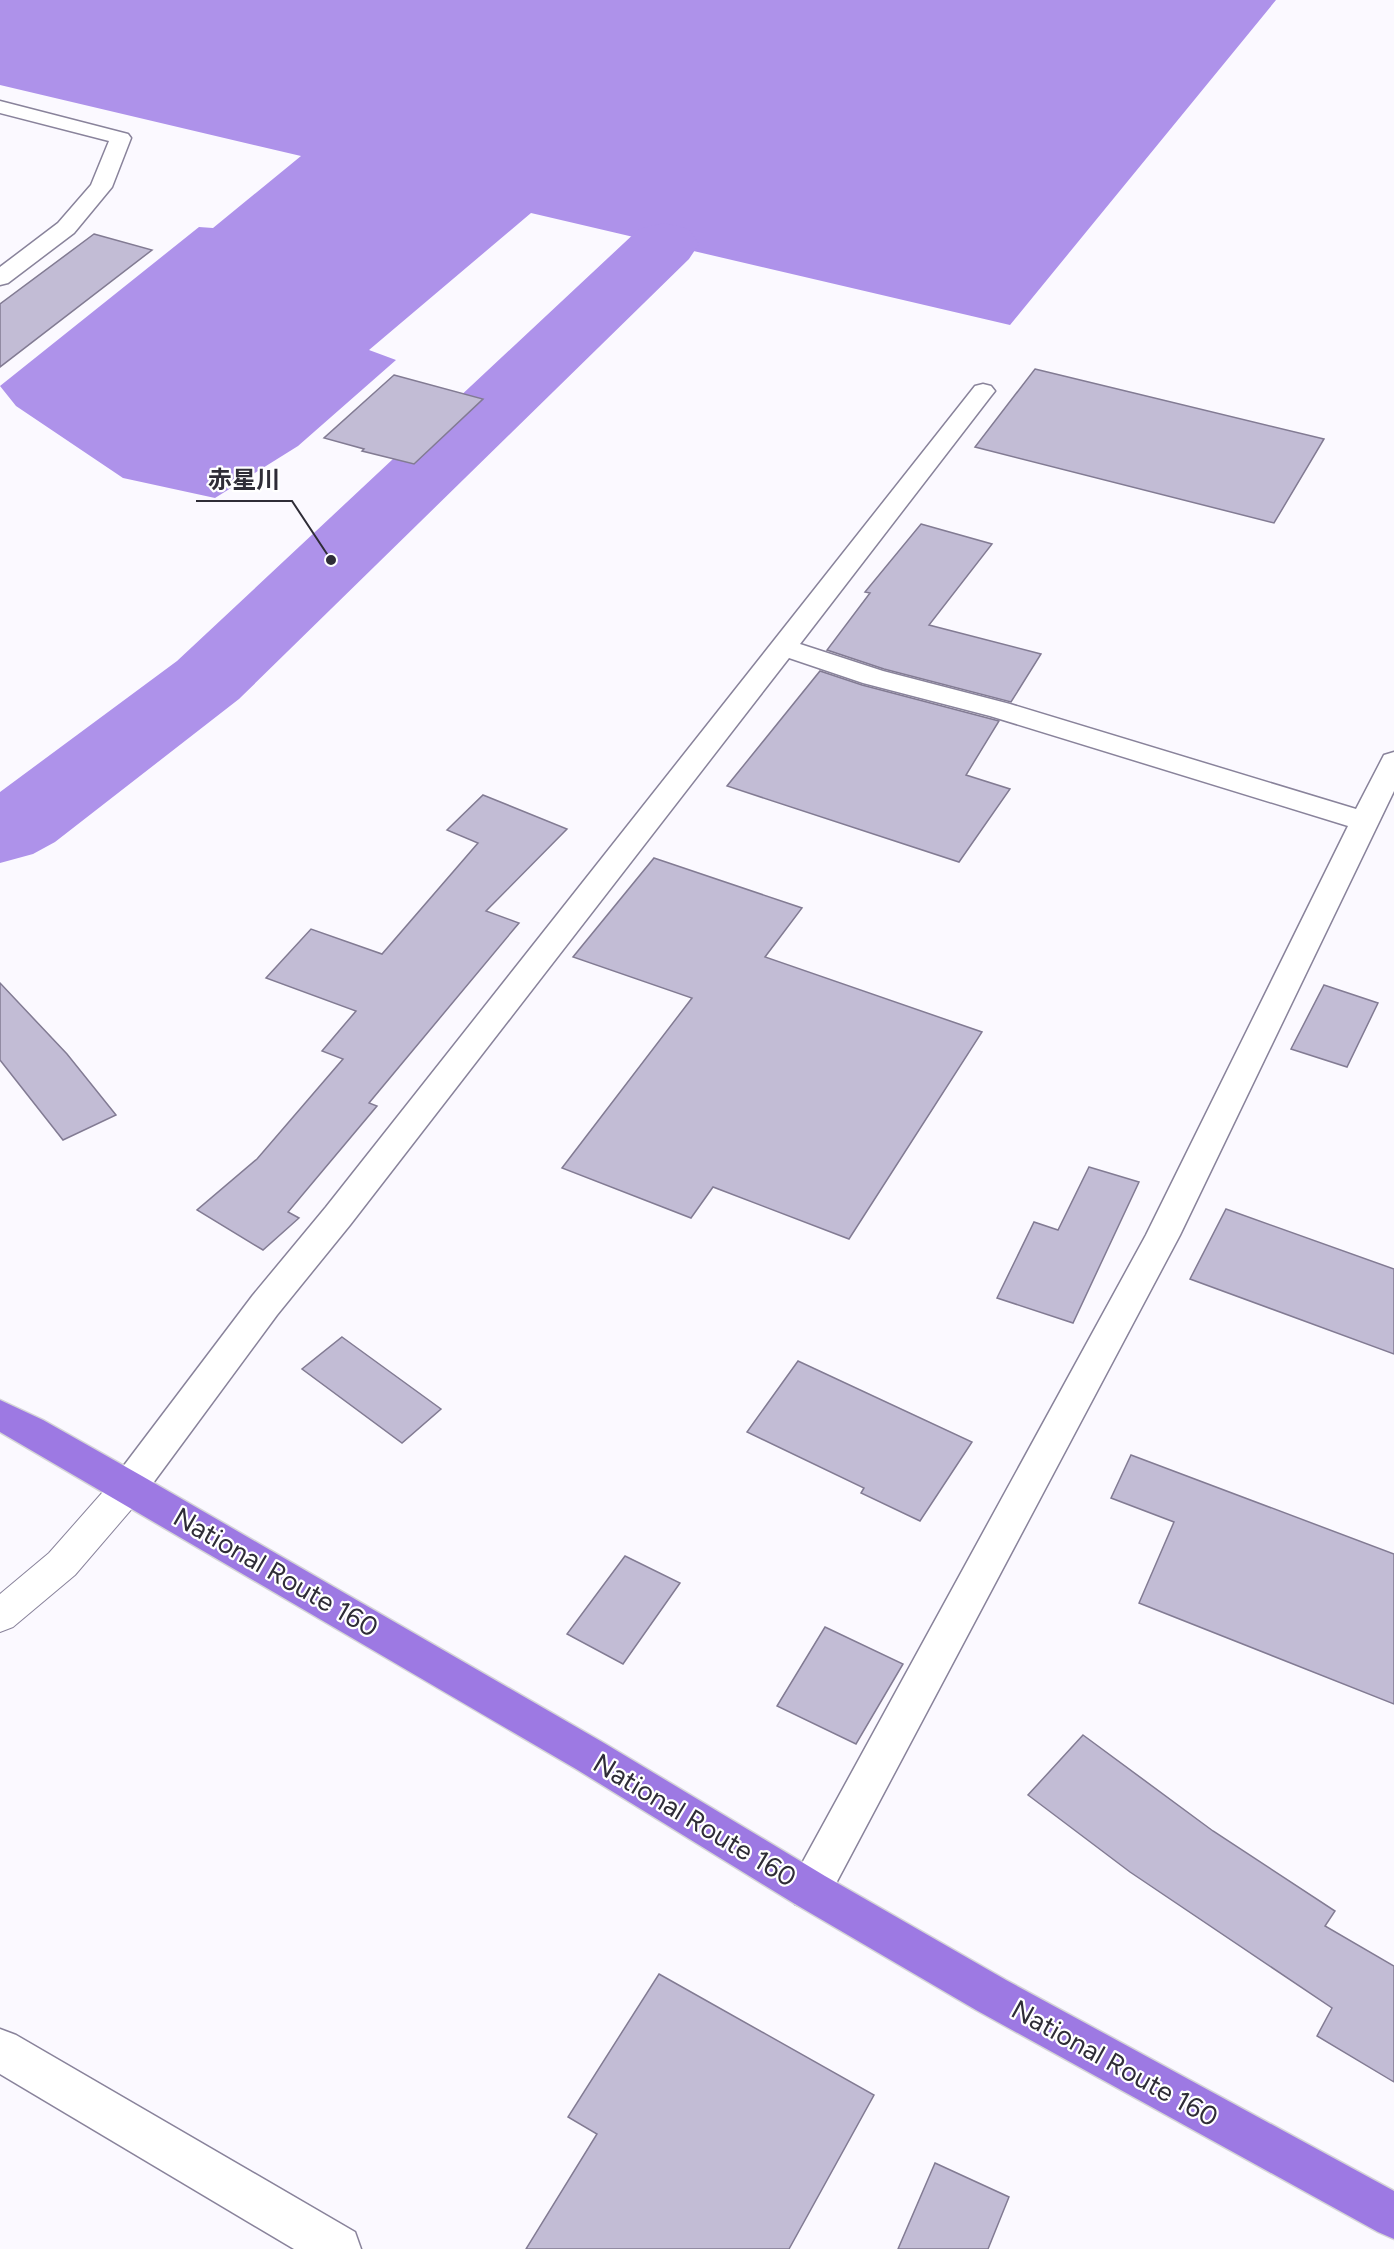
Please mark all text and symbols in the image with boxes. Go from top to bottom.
callout: 赤星川 [196,459,292,501]
text: 赤星川 [208,465,280,494]
street label: National Route 160 [168,1500,384,1644]
street label: National Route 160 [587,1746,803,1894]
street label: National Route 160 [1006,1993,1224,2133]

